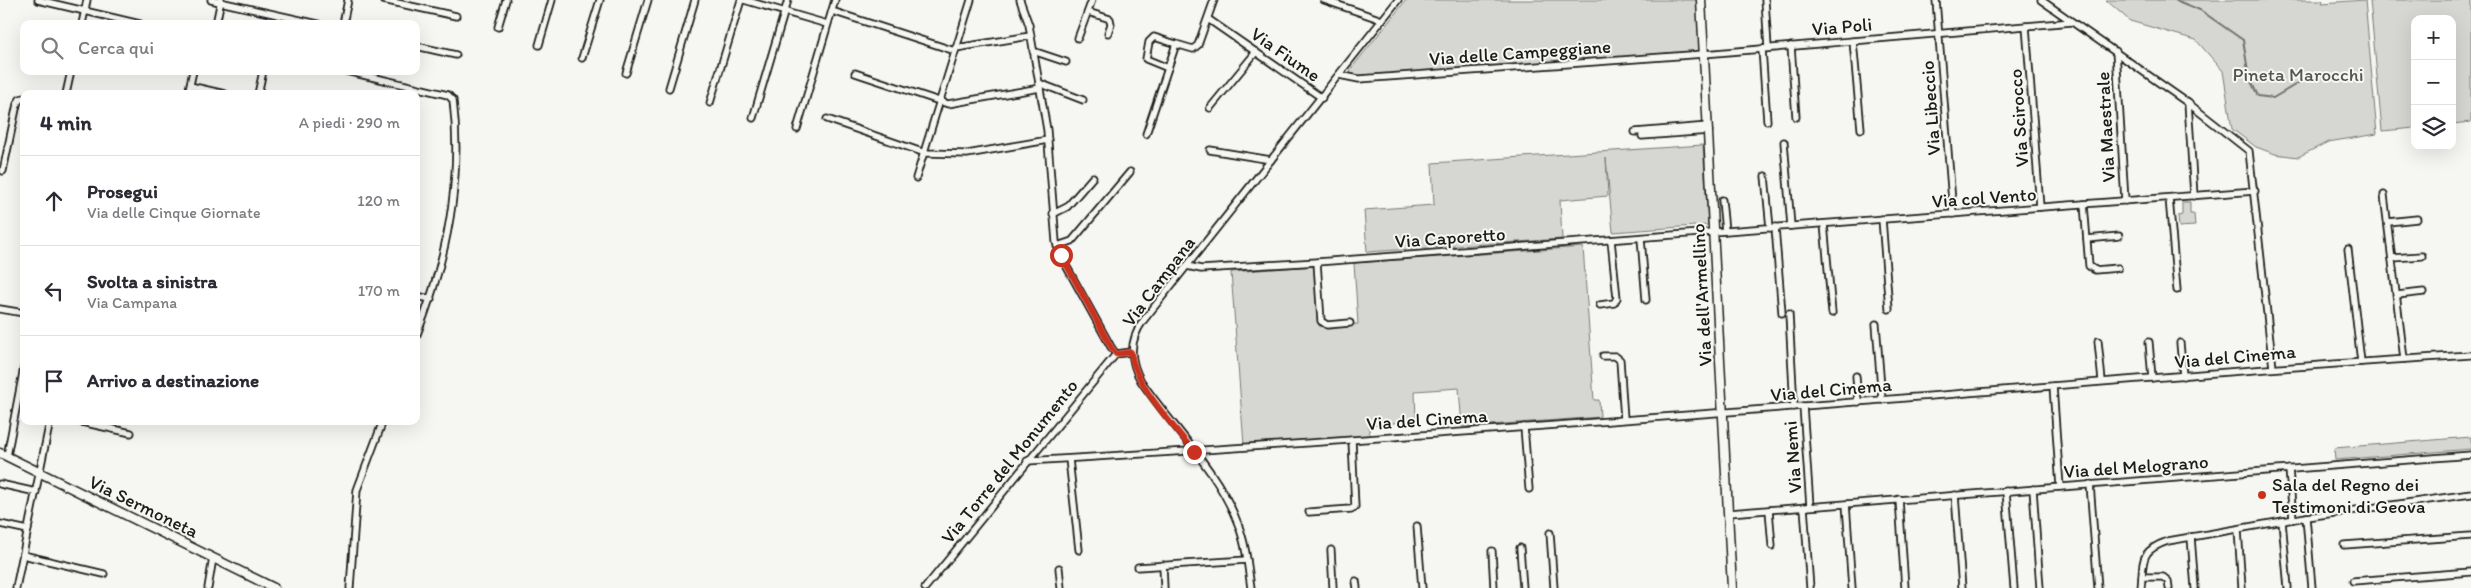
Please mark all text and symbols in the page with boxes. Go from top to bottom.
street label: Via Poli [1811,12,1873,41]
map controls [2411,15,2456,150]
button: + [2411,15,2456,60]
search box [20,20,420,75]
street label: Via Fiume [1246,22,1325,87]
icon: search [38,34,66,62]
street label: Via delle Campeggiane [1428,35,1612,70]
text: Cerca qui [78,36,154,59]
street label: Via Libeccio [1916,60,1945,156]
button: − [2411,60,2456,105]
park label: Pineta Marocchi [2232,63,2364,86]
street label: Via Scirocco [2004,68,2033,168]
street label: Via Maestrale [2091,71,2120,183]
button: layers [2411,105,2456,150]
text: 4 min [40,110,92,135]
text: A piedi · 290 m [299,113,400,132]
text: Prosegui [87,180,158,203]
street label: Via col Vento [1931,182,2037,213]
icon: ahead [40,187,68,215]
text: 120 m [357,191,400,210]
text: Via delle Cinque Giornate [87,203,261,222]
street label: Via Caporetto [1394,222,1506,253]
street label: Via dell'Armellino [1686,223,1717,367]
street label: Via Campana [1117,232,1200,331]
route start [1050,244,1073,267]
text: Svolta a sinistra [87,270,217,293]
icon: left [40,277,68,305]
text: 170 m [358,281,400,300]
text: Via Campana [87,293,177,312]
street label: Via del Cinema [2173,340,2297,373]
icon: arrive [40,367,68,395]
text: Arrivo a destinazione [87,369,259,392]
street label: Via del Cinema [1769,373,1893,406]
street label: Via Torre del Monumento [936,374,1083,548]
street label: Via del Cinema [1366,404,1489,435]
street label: Via Nemi [1778,420,1806,494]
route end [1183,441,1206,464]
street label: Via del Melograno [2063,450,2209,483]
street label: Via Sermoneta [85,470,202,543]
place label: Sala del Regno dei Testimoni di Geova [2272,473,2425,518]
marker: Sala del Regno dei Testimoni di Geova [2256,489,2268,501]

